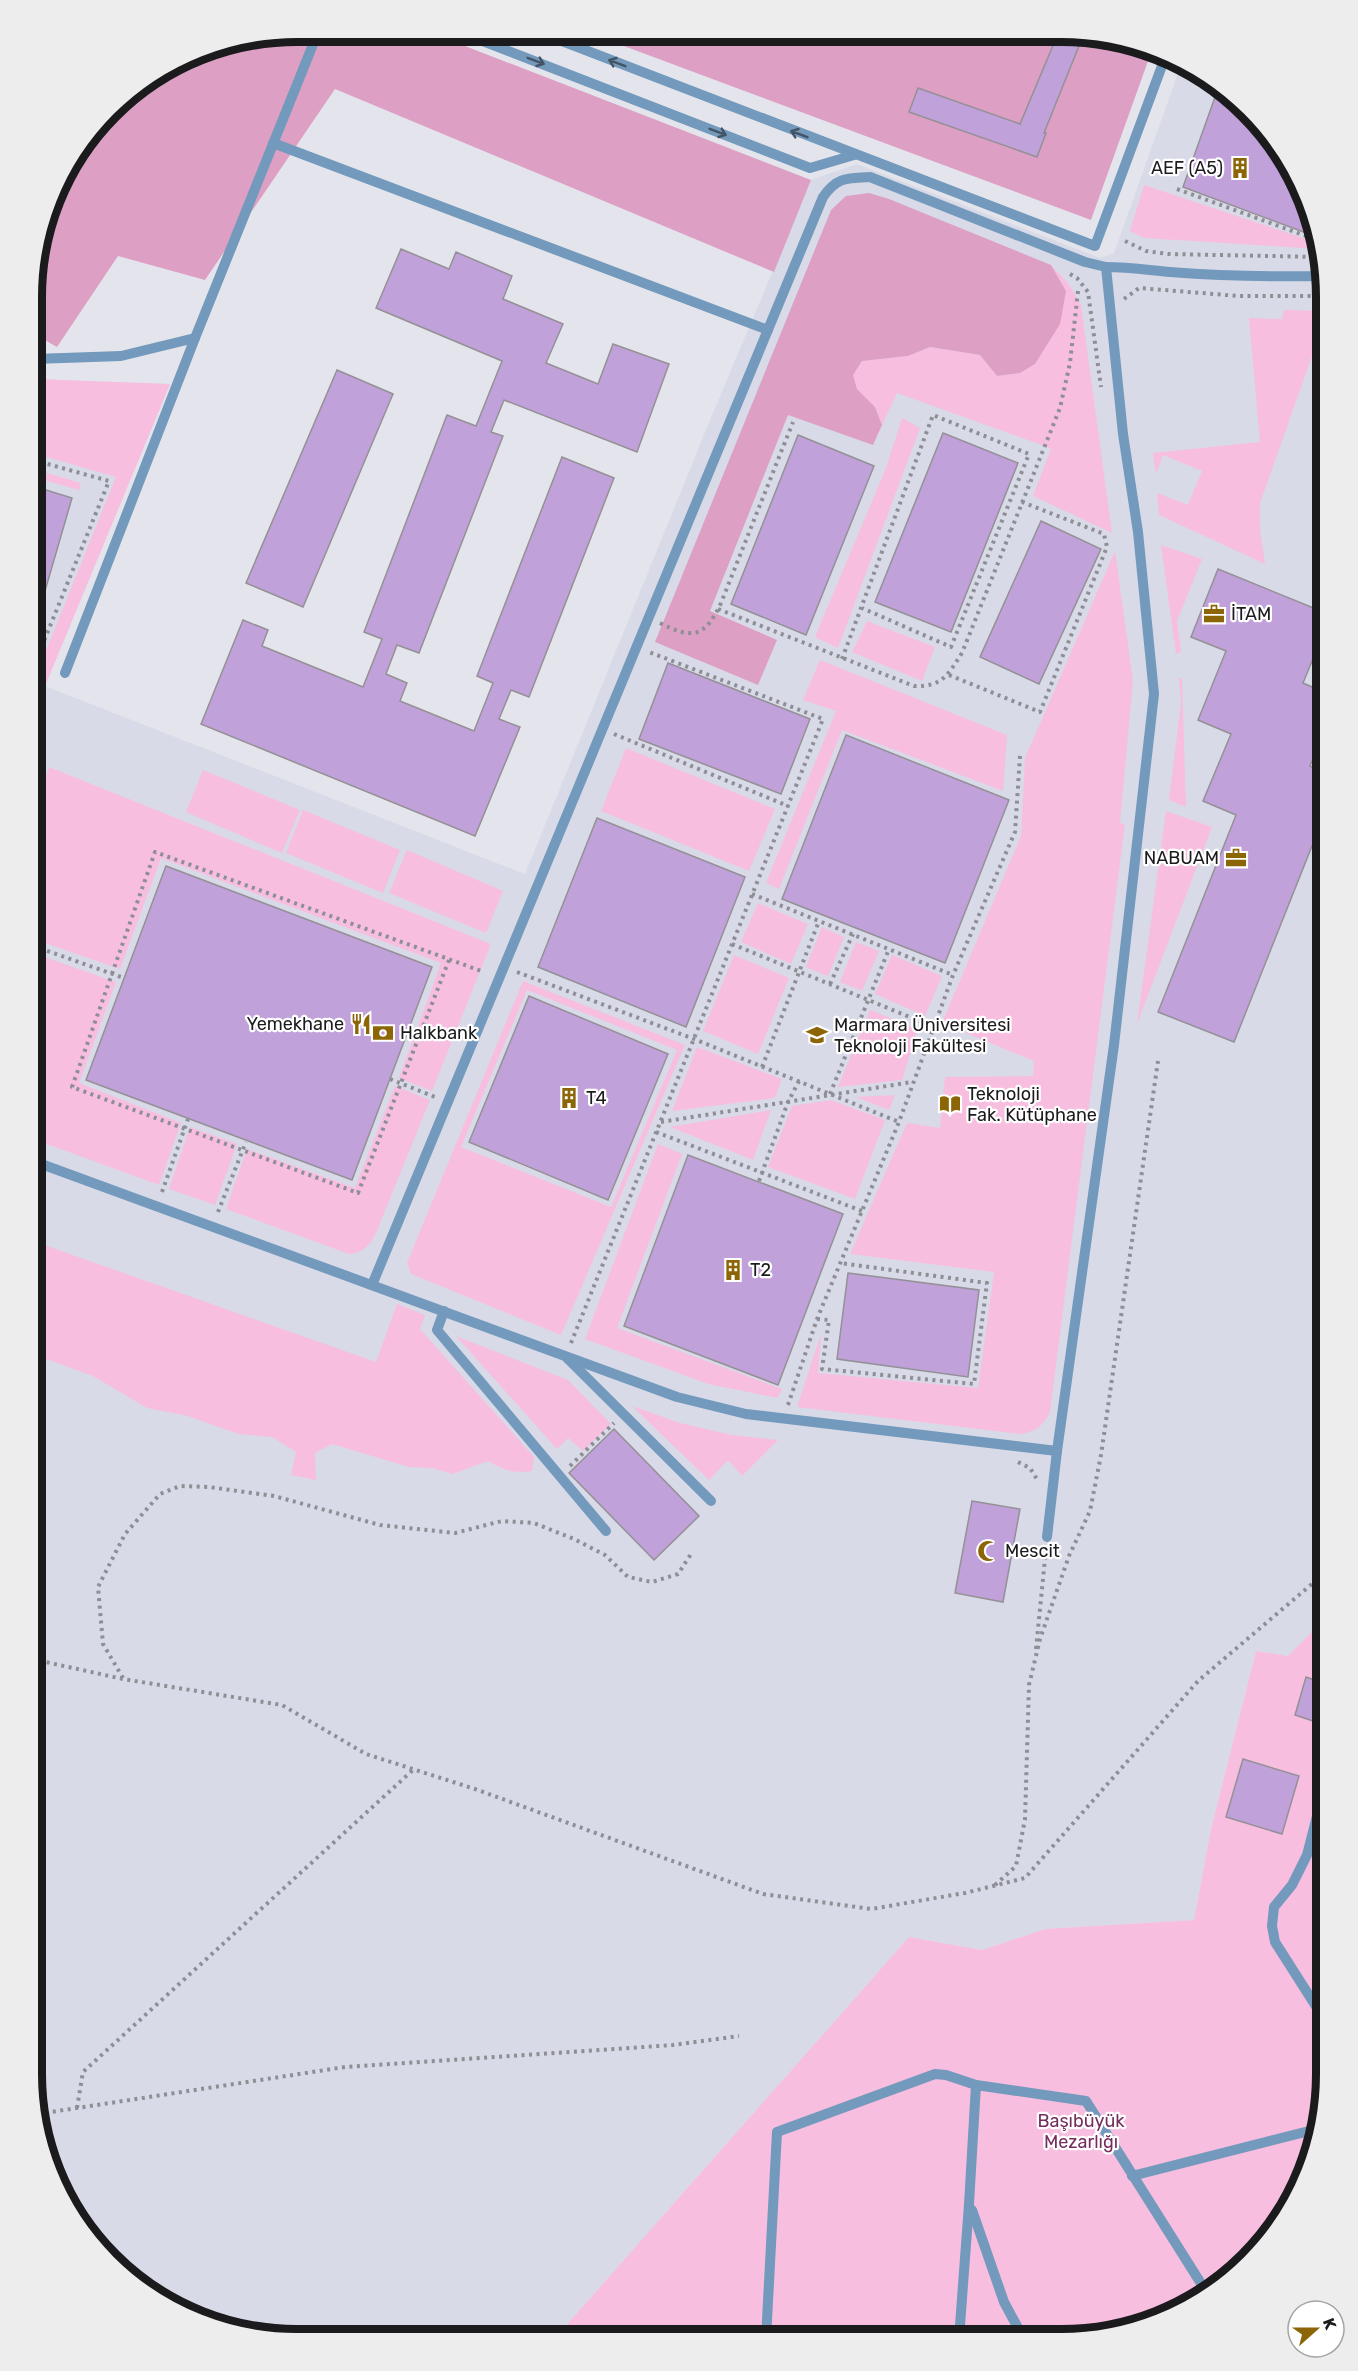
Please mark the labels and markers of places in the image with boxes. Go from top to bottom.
building icon: AEF (A5) [1228,156,1252,180]
place label: AEF (A5) [1151,157,1223,179]
office icon: İTAM [1202,602,1226,626]
place label: İTAM [1231,603,1271,625]
office icon: NABUAM [1224,846,1248,870]
place label: NABUAM [1144,847,1219,869]
restaurant icon: Yemekhane [349,1012,373,1036]
place label: Yemekhane [247,1013,344,1035]
place label: Marmara Üniversitesi Teknoloji Fakültesi [834,1014,1011,1057]
bank icon: Halkbank [371,1021,395,1045]
place label: Halkbank [400,1022,478,1044]
school or university icon: Marmara Üniversitesi Teknoloji Fakültesi [805,1023,829,1047]
place label: Teknoloji Fak. Kütüphane [967,1083,1097,1126]
building icon: T4 [557,1086,581,1110]
place label: T4 [586,1087,607,1109]
library icon: Teknoloji Fak. Kütüphane [938,1092,962,1116]
building icon: T2 [721,1258,745,1282]
place label: T2 [750,1259,771,1281]
mosque icon: Mescit [976,1539,1000,1563]
place label: Mescit [1005,1540,1060,1562]

